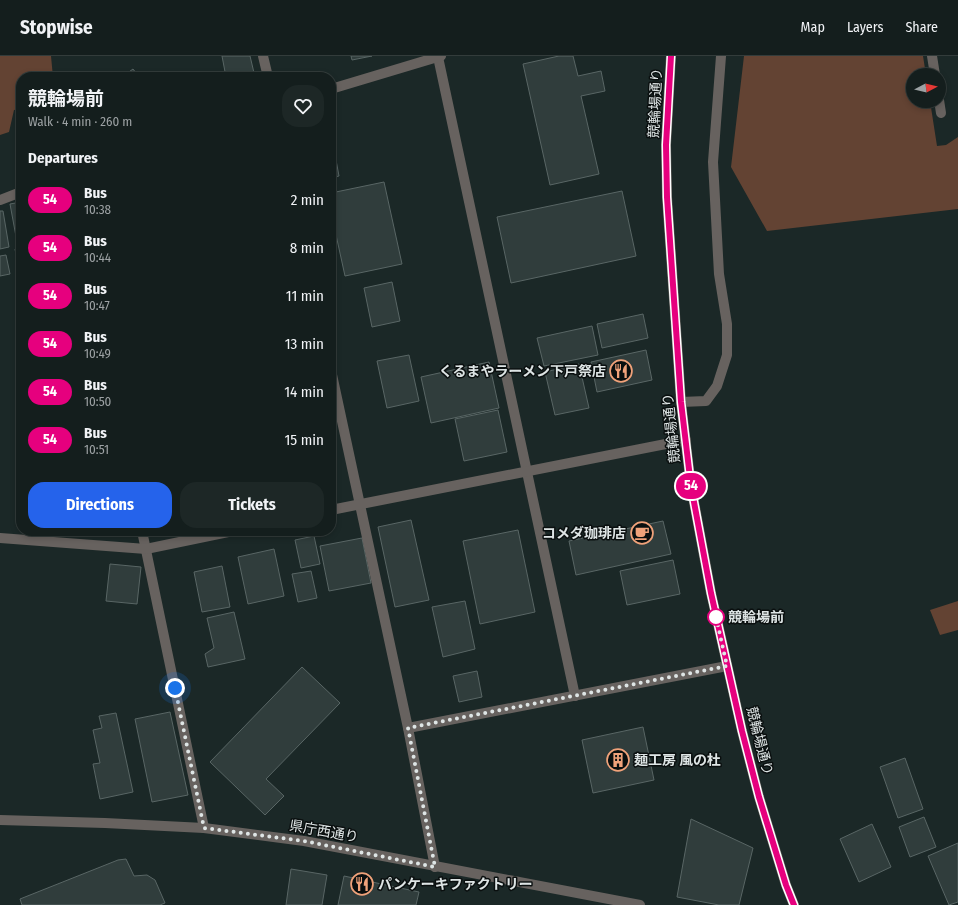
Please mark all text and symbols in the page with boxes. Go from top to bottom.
text: Stopwise [20,16,93,39]
text: Map [801,19,825,36]
text: Layers [847,19,883,36]
text: Share [905,19,938,36]
street label: 競輪場通り [645,68,666,138]
north arrow [906,68,946,108]
map controls [906,68,946,108]
button: heart [282,85,324,127]
text: 競輪場前 [28,87,104,110]
text: Walk · 4 min · 260 m [28,114,132,129]
text: Departures [28,149,98,167]
text: Bus [84,184,107,202]
text: 54 [43,191,57,208]
text: 2 min [291,191,324,209]
text: 10:38 [84,202,111,217]
text: Bus [84,232,107,250]
text: 54 [43,239,57,256]
text: 8 min [290,239,324,257]
text: 10:44 [84,250,111,265]
text: Bus [84,280,107,298]
text: 54 [43,287,57,304]
text: 11 min [286,287,324,305]
text: 10:47 [84,298,110,313]
text: Bus [84,328,107,346]
text: 54 [43,335,57,352]
text: 13 min [285,335,324,353]
text: 10:49 [84,346,111,361]
restaurant icon: くるまやラーメン下戸祭店 [608,358,634,384]
place label: くるまやラーメン下戸祭店 [439,363,606,380]
text: Bus [84,376,107,394]
text: 54 [43,383,57,400]
text: 14 min [284,383,324,401]
street label: 競輪場通り [659,392,684,464]
text: 10:50 [84,394,111,409]
text: Bus [84,424,107,442]
text: 54 [43,431,57,448]
text: 15 min [285,431,324,449]
text: 10:51 [84,442,109,457]
line badge: 54 [673,473,709,499]
text: 54 [684,477,698,494]
button: Directions [28,482,172,528]
button: Tickets [180,482,324,528]
cafe icon: コメダ珈琲店 [629,520,655,546]
place label: コメダ珈琲店 [542,525,626,542]
marker: 競輪場前 [707,608,725,626]
place label: 競輪場前 [728,609,784,626]
your location [165,678,185,698]
street label: 競輪場通り [743,705,776,777]
building icon: 麺工房 風の杜 [605,747,631,773]
place label: 麺工房 風の杜 [634,752,721,769]
street label: 県庁西通り [288,817,360,846]
restaurant icon: パンケーキファクトリー [349,871,375,897]
place label: パンケーキファクトリー [378,876,533,893]

